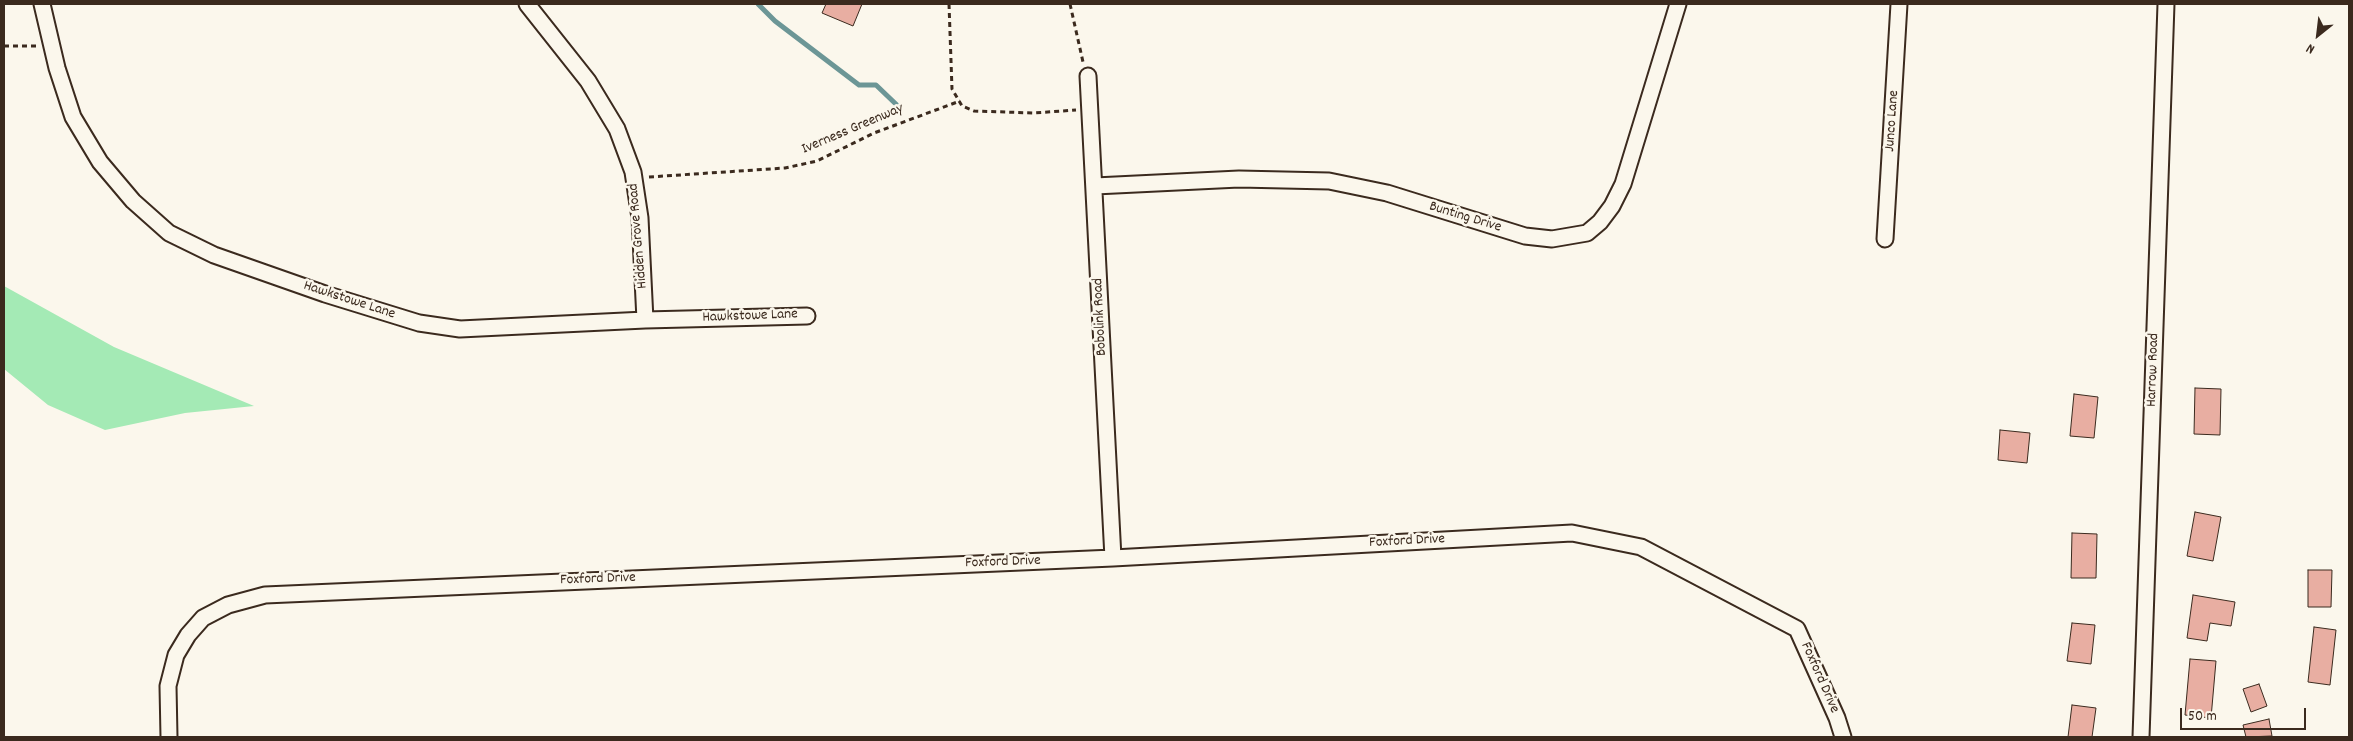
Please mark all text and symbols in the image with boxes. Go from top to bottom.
north arrow [2293,10,2343,60]
text: N [2303,38,2319,59]
street label: Junco Lane [1882,90,1904,152]
street label: Iverness Greenway [799,100,907,160]
street label: Hidden Grove Road [625,183,653,289]
street label: Bunting Drive [1427,198,1503,238]
street label: Hawkstowe Lane [301,278,397,324]
street label: Bobolink Road [1090,278,1112,356]
street label: Hawkstowe Lane [702,306,798,328]
street label: Harrow Road [2144,333,2164,407]
street label: Foxford Drive [1369,531,1445,553]
street label: Foxford Drive [965,553,1041,573]
street label: Foxford Drive [560,570,636,590]
street label: Foxford Drive [1795,640,1843,716]
scale bar [2183,698,2309,730]
text: 50 m [2188,706,2217,728]

